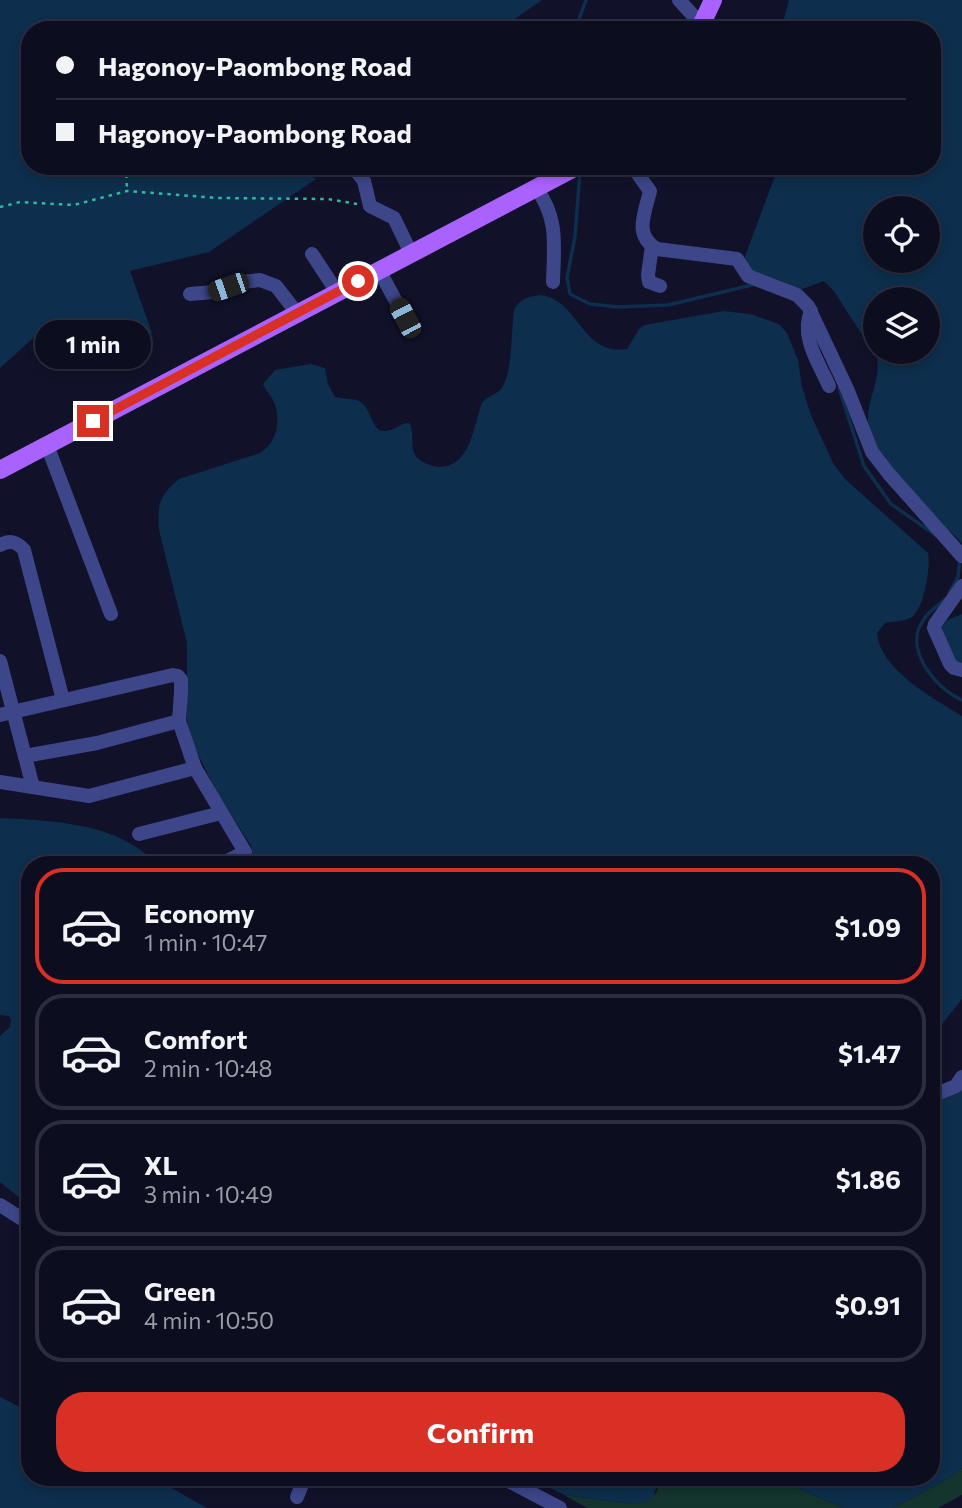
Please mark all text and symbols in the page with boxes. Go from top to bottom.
text: Hagonoy-Paombong Road [98,50,412,81]
text: Hagonoy-Paombong Road [98,117,412,148]
map controls [863,196,940,364]
button: locate [863,196,940,273]
route start [342,265,374,297]
car [205,270,252,304]
button: layers [863,287,940,364]
car [386,295,425,341]
callout: 1 min [35,320,151,368]
text: 1 min [66,330,120,358]
route end [77,405,109,437]
icon: car [60,895,123,958]
text: Economy [144,897,255,928]
text: $1.09 [834,911,901,942]
text: 1 min · 10:47 [144,928,267,956]
icon: car [60,1021,123,1084]
text: Comfort [144,1023,247,1054]
text: $1.47 [838,1037,901,1068]
text: 2 min · 10:48 [144,1054,273,1082]
icon: car [60,1147,123,1210]
text: XL [144,1149,178,1180]
text: $1.86 [836,1163,901,1194]
text: 3 min · 10:49 [144,1180,273,1208]
icon: car [60,1273,123,1336]
text: Green [144,1275,216,1306]
text: $0.91 [835,1289,901,1320]
text: 4 min · 10:50 [144,1306,274,1334]
button: Confirm [56,1392,905,1472]

